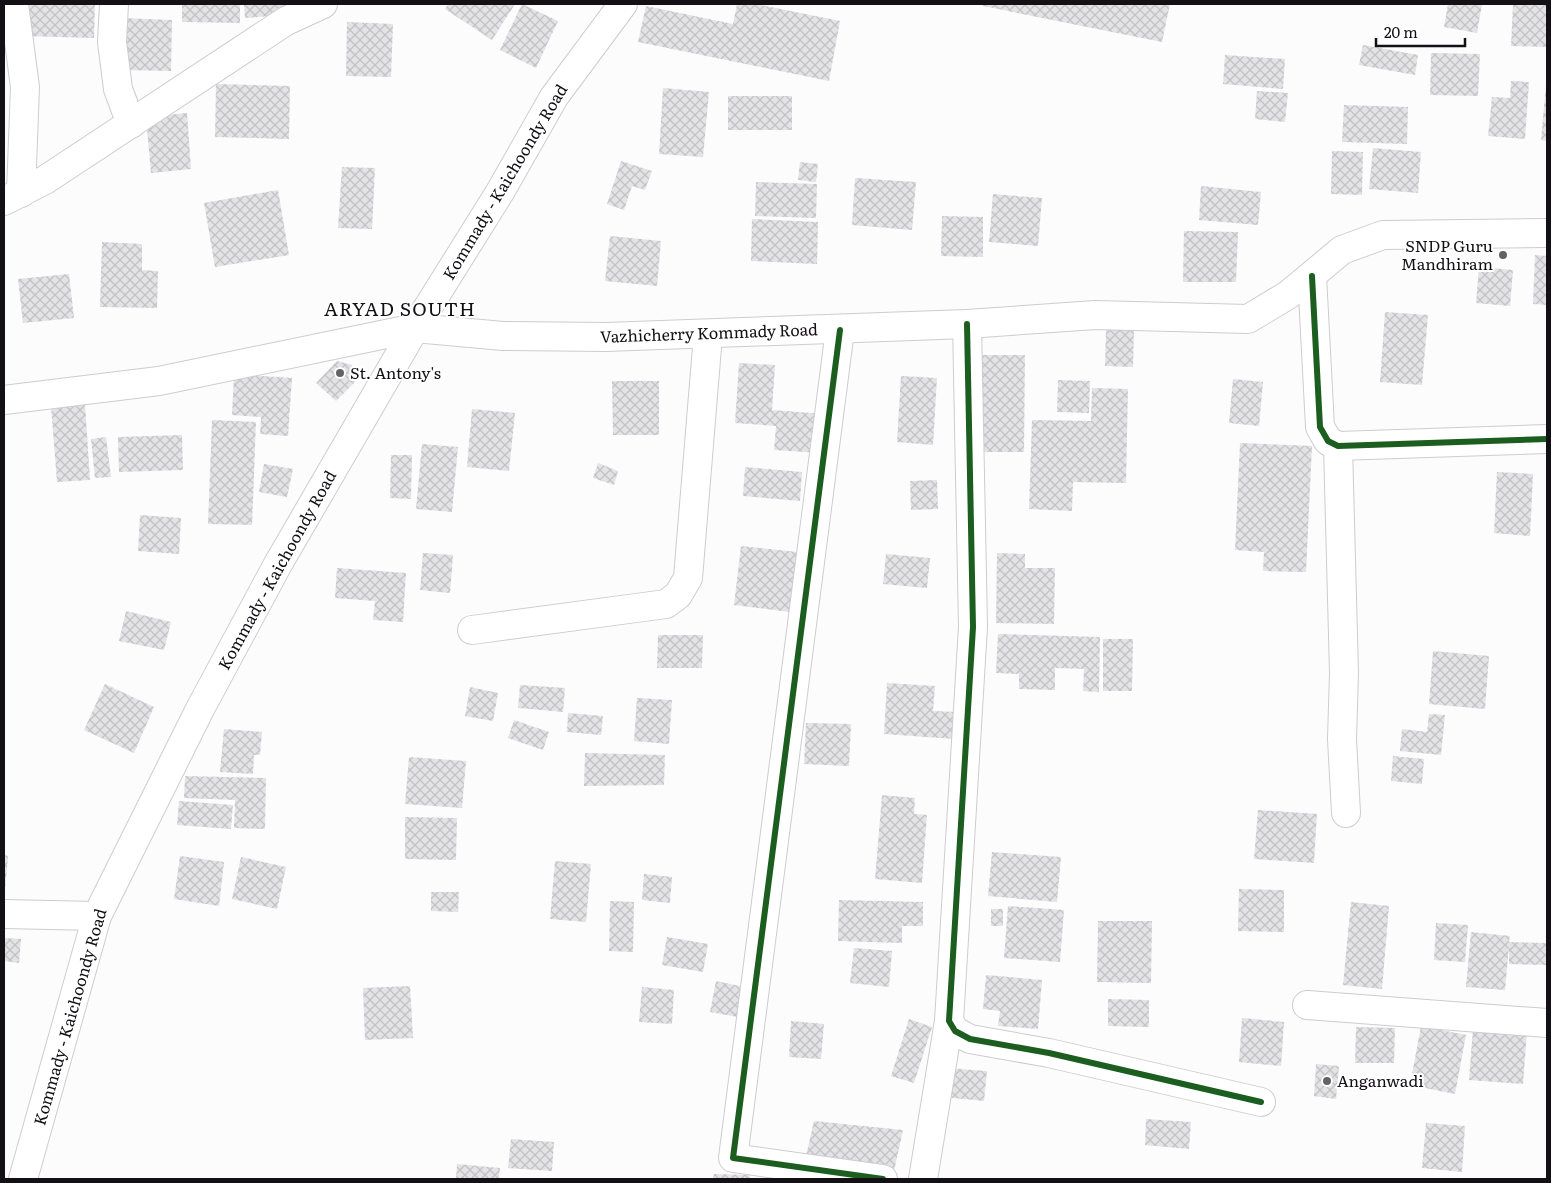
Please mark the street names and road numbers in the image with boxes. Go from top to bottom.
street label: Kommady - Kaichoondy Road [436,79,572,284]
street label: Vazhicherry Kommady Road [600,316,819,348]
street label: Kommady - Kaichoondy Road [211,465,341,674]
street label: Kommady - Kaichoondy Road [27,905,112,1128]

